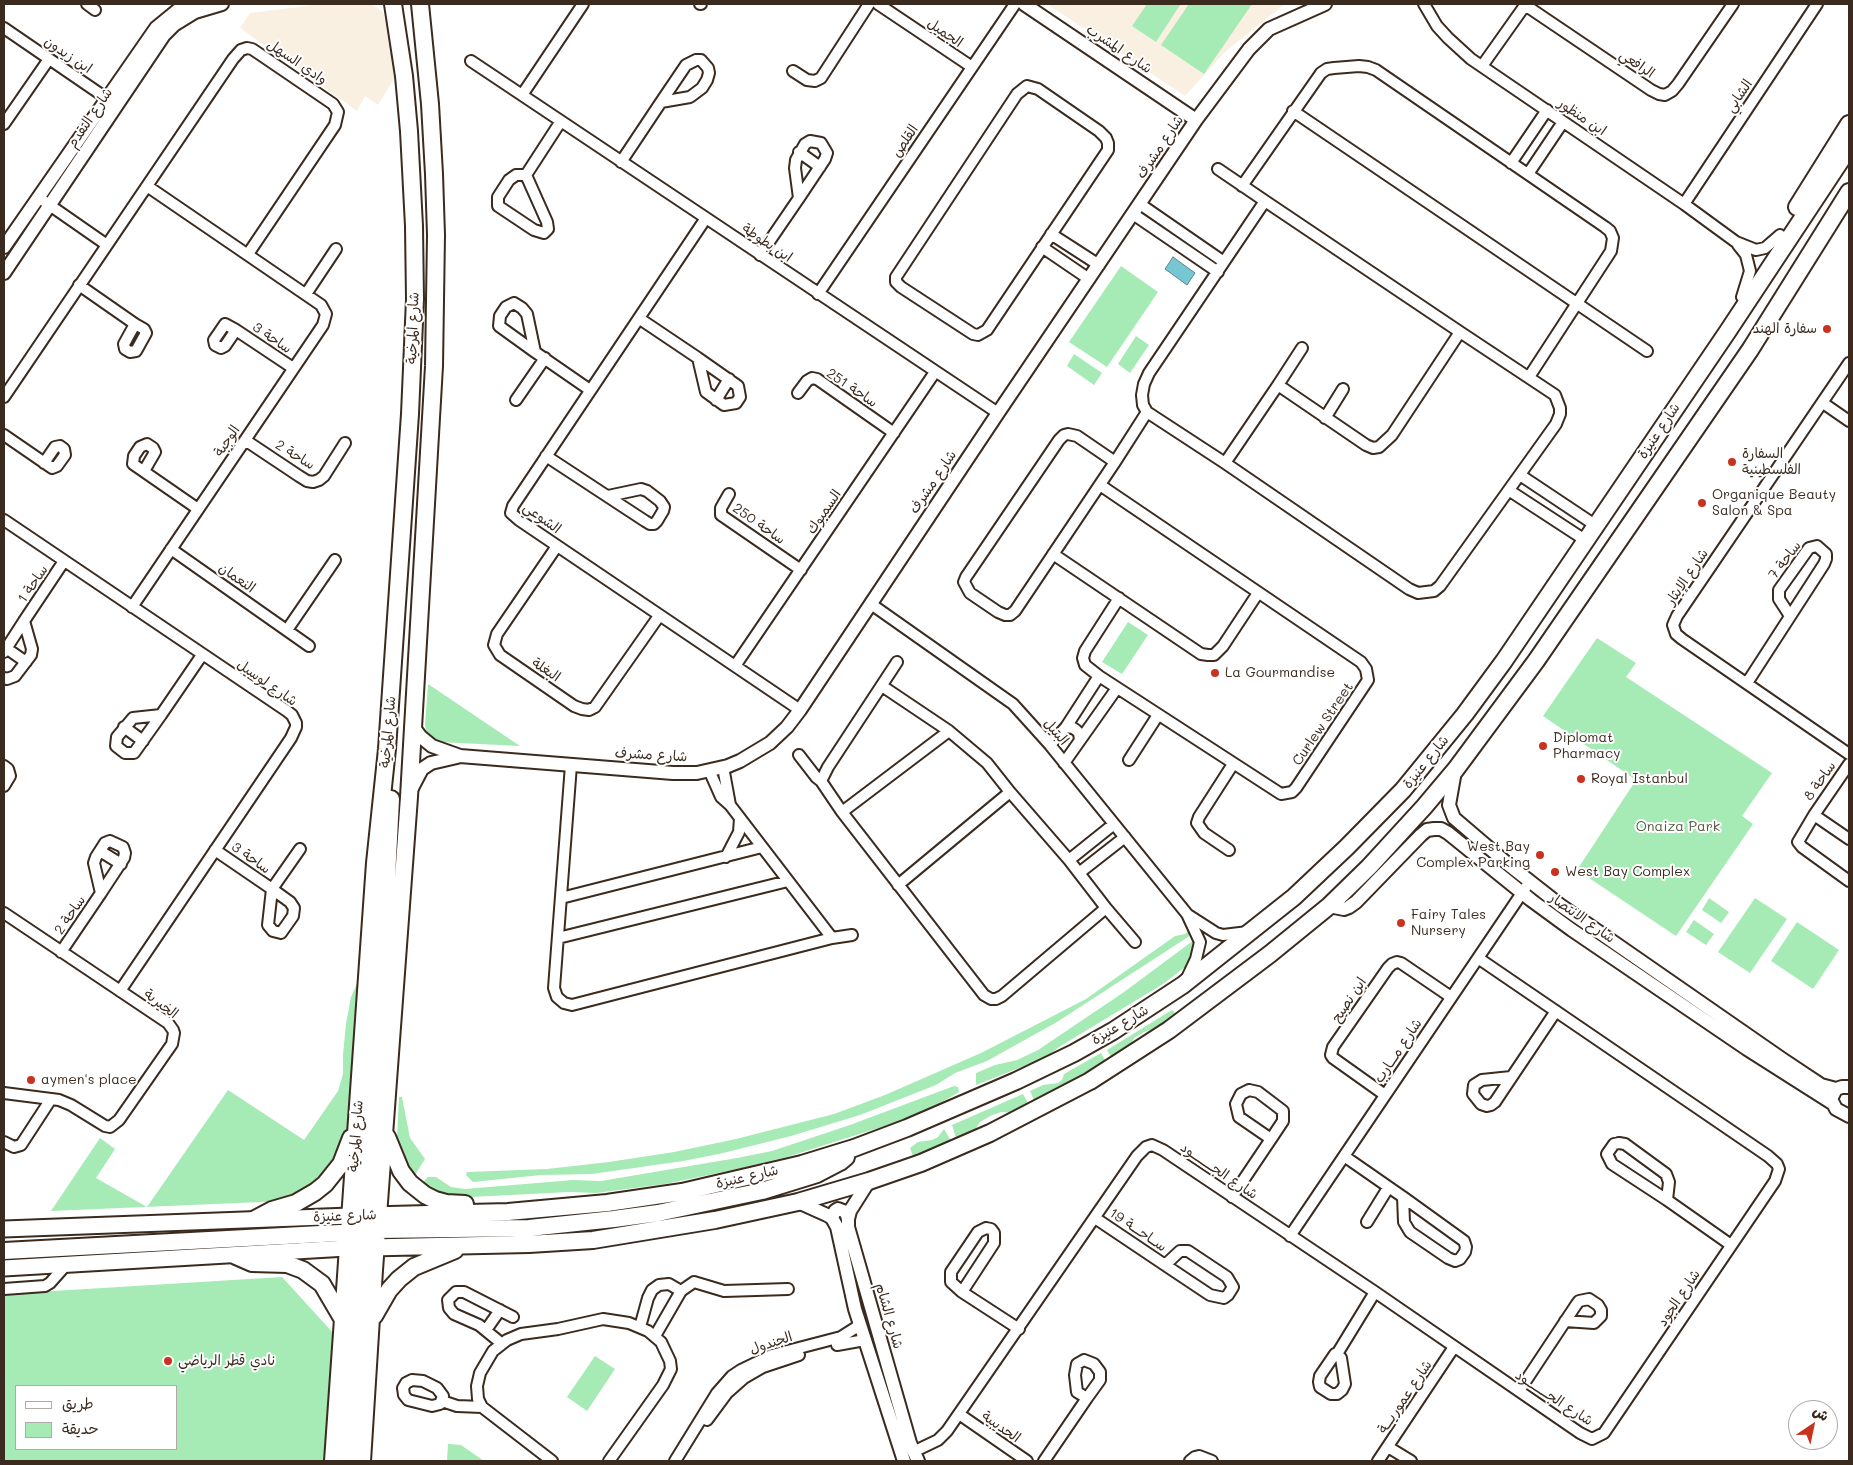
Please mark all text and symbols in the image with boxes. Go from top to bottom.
street label: الجميل [924,15,966,51]
street label: شارع المشرب [1083,21,1155,77]
street label: ابن زيدون [41,33,95,77]
street label: وادي السهل [264,36,330,88]
street label: الرافعي [1616,46,1658,82]
street label: الشابي [1722,76,1756,116]
street label: شارع التقدم [64,85,116,151]
street label: ابن منظور [1555,95,1609,139]
street label: شارع مشرف [1133,112,1187,182]
street label: القلص [888,122,922,160]
street label: ابن بطوطة [739,220,795,266]
street label: شارع المرخية [403,292,423,364]
street label: ساحة 3 [249,319,295,357]
place label: سفارة الهند [1753,321,1817,337]
marker: سفارة الهند [1821,323,1833,335]
street label: ساحة 251 [823,365,881,411]
street label: شارع عنيزة [1634,400,1684,462]
street label: الوجبة [211,422,243,460]
street label: ساحة 2 [272,437,318,473]
place label: السفارة الفلسطينية [1742,446,1801,478]
street label: شارع مشرف [906,447,960,517]
marker: السفارة الفلسطينية [1726,456,1738,468]
street label: السمبوك [803,487,845,537]
place label: Organique Beauty Salon & Spa [1712,487,1836,520]
marker: Organique Beauty Salon & Spa [1696,497,1708,509]
street label: الشوعي [520,499,564,537]
street label: ساحة 250 [729,500,789,548]
street label: ساحة 7 [1765,538,1805,582]
street label: شارع الإيثار [1662,546,1712,608]
street label: النعمان [216,559,258,597]
street label: ساحة 1 [14,562,52,606]
street label: البغلة [529,654,563,686]
street label: شارع لوسيل [234,656,300,710]
place label: La Gourmandise [1225,665,1335,681]
marker: La Gourmandise [1209,667,1221,679]
street label: Curlew Street [1289,679,1357,769]
street label: شارع المرخية [376,695,400,769]
street label: البتيل [1040,715,1072,749]
place label: Diplomat Pharmacy [1553,730,1621,762]
street label: شارع عنيزة [1399,732,1453,792]
marker: Diplomat Pharmacy [1537,740,1549,752]
street label: شارع مشرف [614,745,688,765]
street label: ساحة 8 [1800,758,1840,804]
place label: Royal Istanbul [1591,771,1688,787]
marker: Royal Istanbul [1575,773,1587,785]
park label: Onaiza Park [1636,819,1720,835]
street label: ساحة 3 [228,839,274,877]
place label: West Bay Complex Parking [1416,839,1530,872]
marker: West Bay Complex Parking [1534,849,1546,861]
place label: West Bay Complex [1565,864,1690,880]
marker: West Bay Complex [1549,866,1561,878]
street label: شارع الانتصار [1546,889,1618,947]
street label: ساحة 2 [51,892,89,938]
place label: Fairy Tales Nursery [1411,907,1486,940]
marker: Fairy Tales Nursery [1395,917,1407,929]
street label: ابن نصيح [1328,974,1370,1026]
street label: الخيرية [140,986,182,1022]
street label: شارع عنيزة [1088,1001,1152,1049]
street label: شارع مـــارب [1370,1016,1426,1086]
place label: aymen's place [41,1072,137,1088]
marker: aymen's place [25,1074,37,1086]
street label: شارع المرخية [345,1099,367,1173]
street label: شارع الجــــــــود [1177,1139,1261,1203]
street label: شارع عنيزة [714,1162,780,1192]
street label: ســاحـــة 19 [1106,1205,1170,1255]
street label: شارع عنيزة [313,1206,377,1226]
street label: شارع الجود [1654,1266,1704,1330]
street label: شارع الشام [872,1281,906,1351]
street label: الجندول [748,1328,794,1358]
place label: نادي قطر الرياضي [178,1353,275,1369]
marker: نادي قطر الرياضي [162,1355,174,1367]
street label: شارع عموريـــة [1374,1357,1436,1437]
street label: شارع الجــــــــود [1512,1367,1596,1429]
legend [15,1385,178,1450]
text: طريق [62,1393,94,1413]
north arrow [1788,1400,1838,1450]
text: ش [1809,1401,1833,1425]
street label: الحديبية [978,1408,1024,1446]
text: حديقة [62,1418,99,1438]

